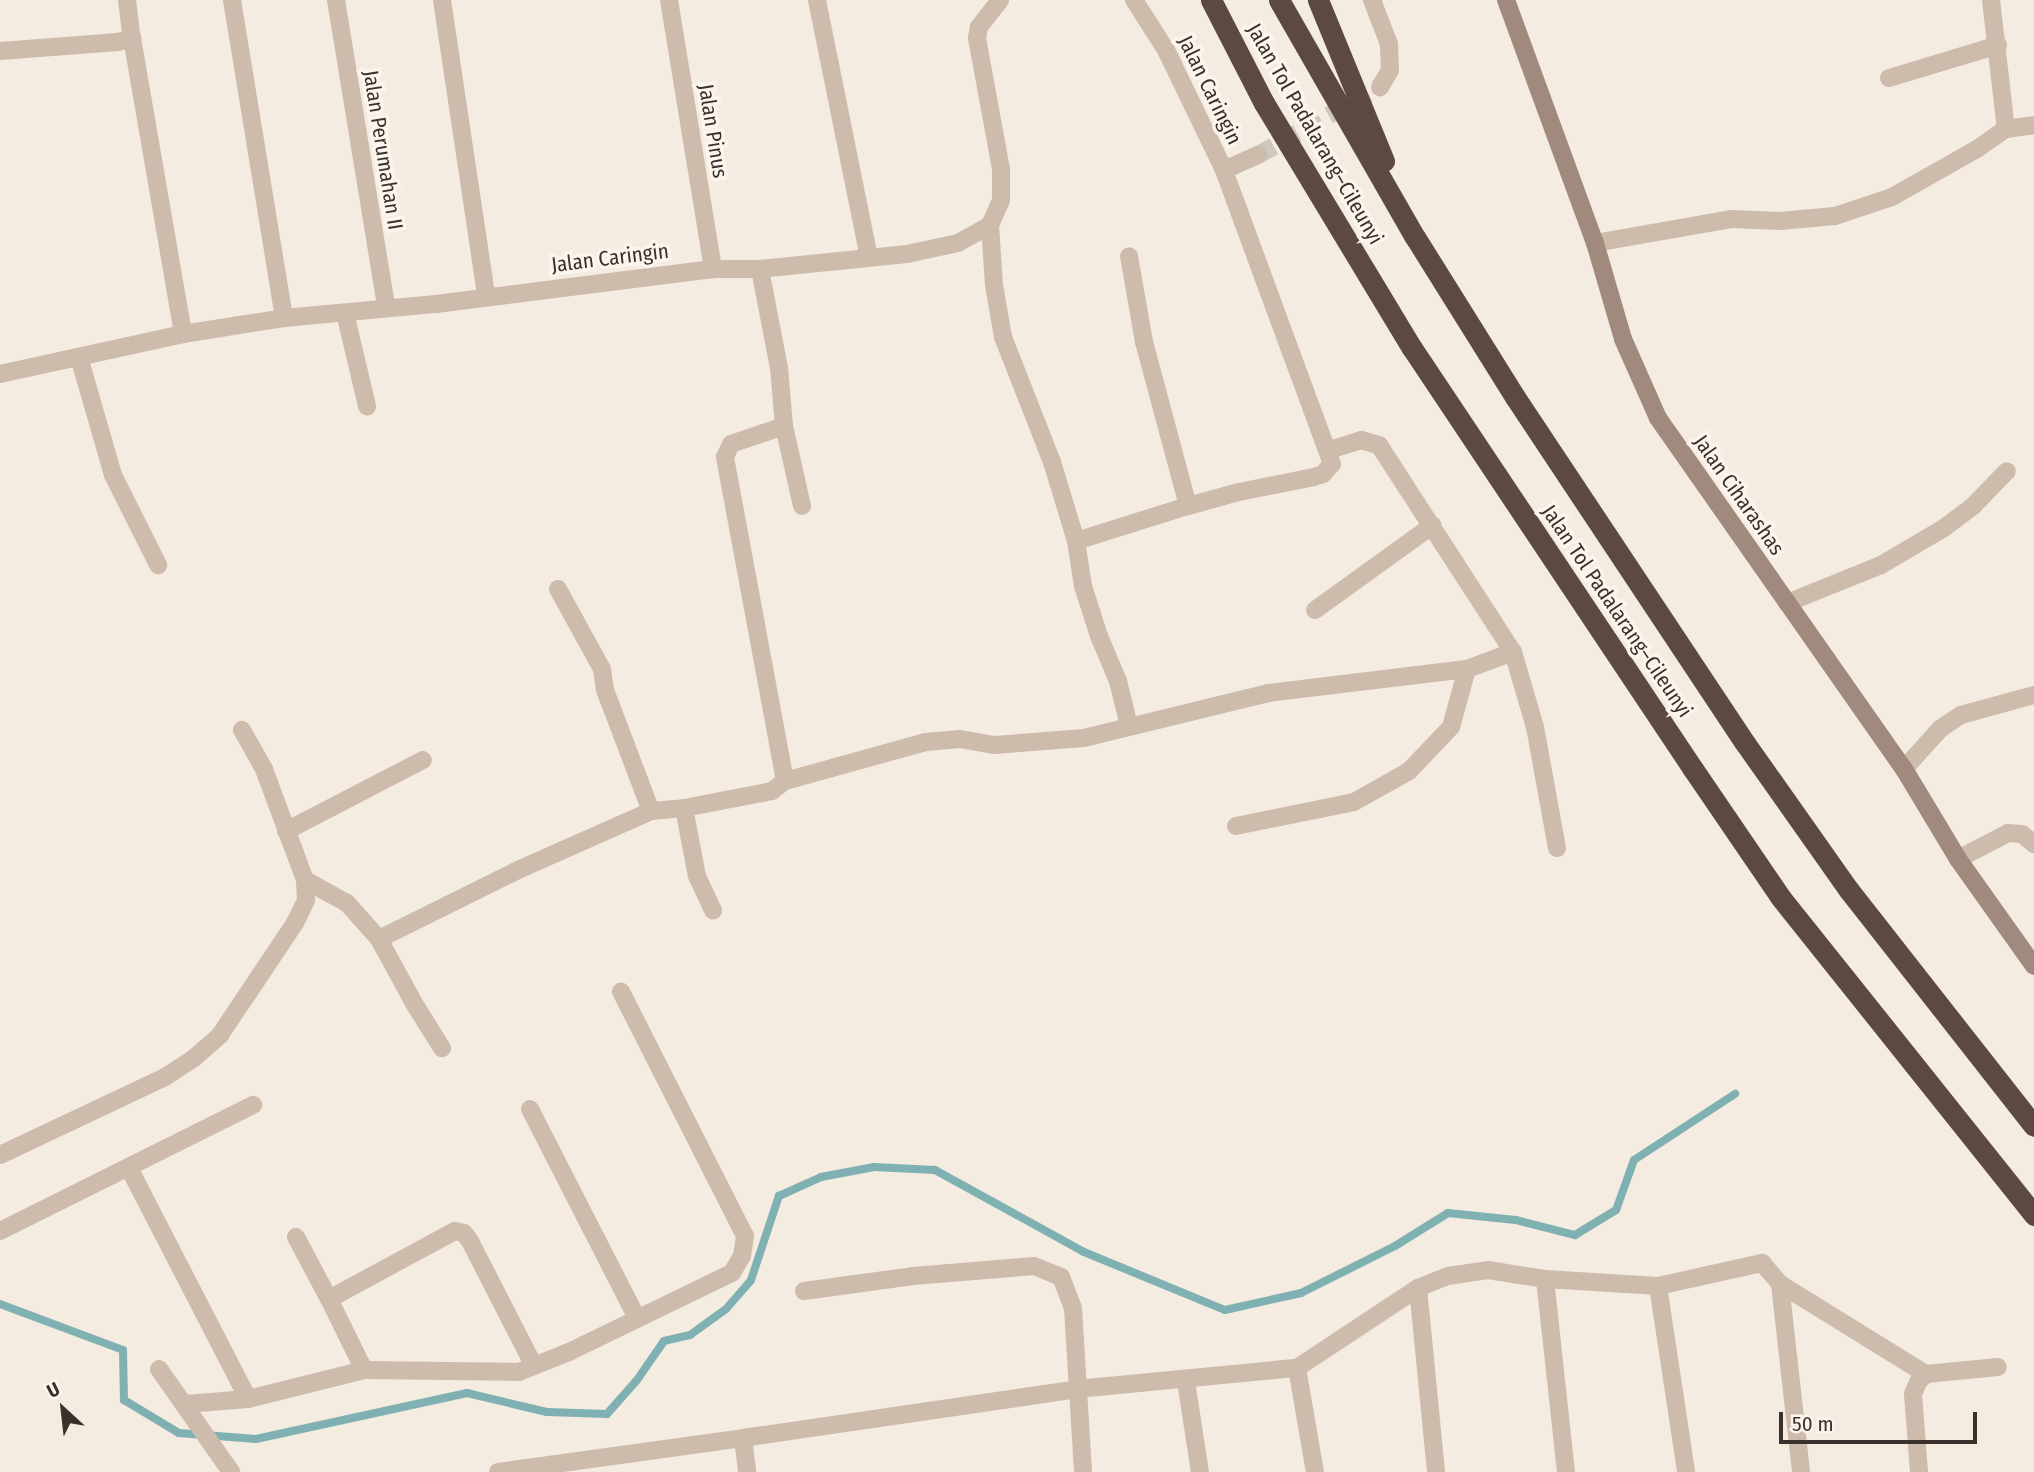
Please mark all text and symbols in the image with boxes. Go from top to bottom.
street label: Jalan Tol Padalarang–Cileunyi [1241,19,1389,249]
street label: Jalan Caringin [1173,31,1247,149]
street label: Jalan Perumahan II [358,68,408,232]
street label: Jalan Pinus [693,82,733,180]
street label: Jalan Caringin [550,238,670,278]
street label: Jalan Ciharashas [1688,430,1790,560]
street label: Jalan Tol Padalarang–Cileunyi [1536,500,1698,722]
north arrow [28,1374,98,1444]
text: U [43,1377,63,1403]
scale bar [1782,1398,1980,1442]
text: 50 m [1792,1411,1834,1437]

